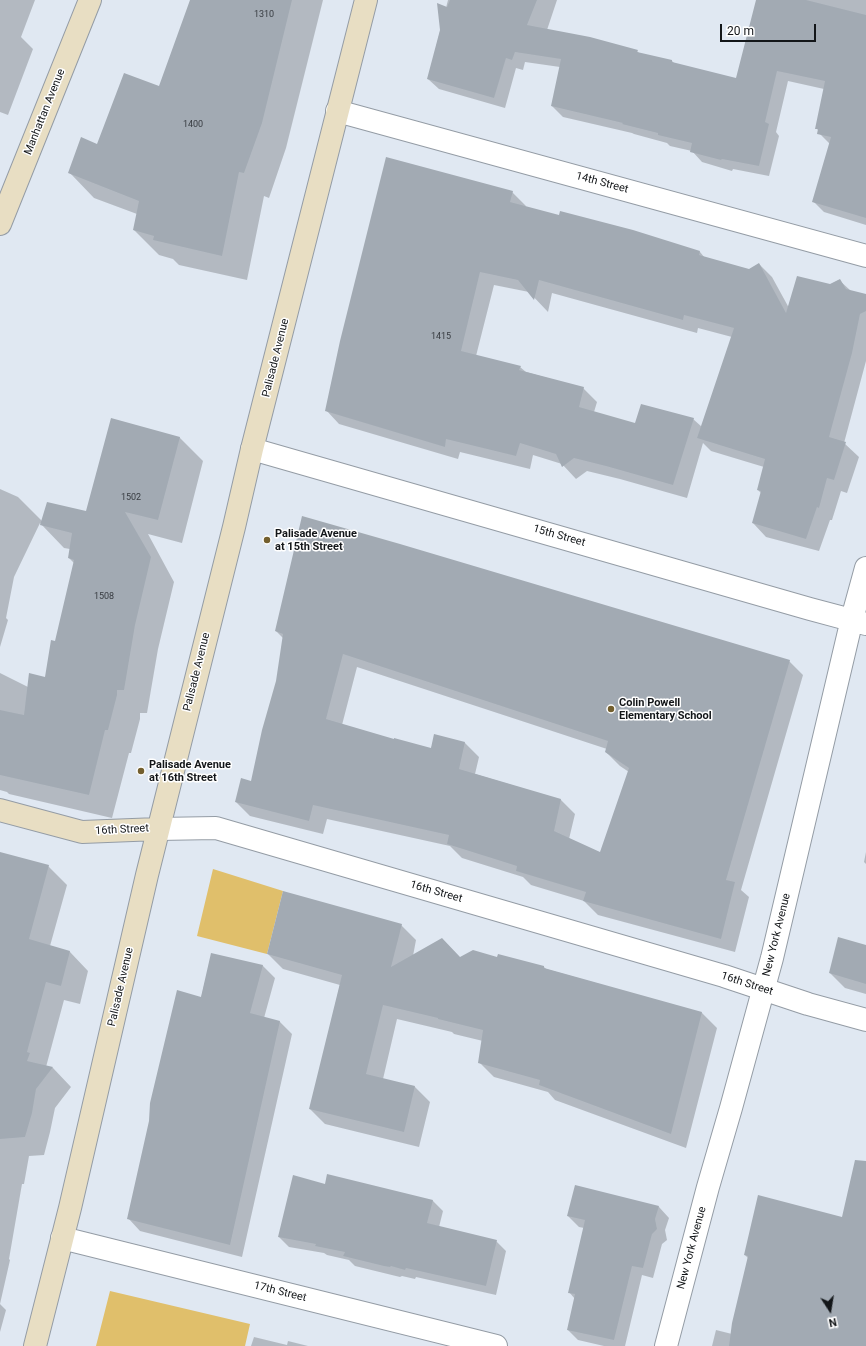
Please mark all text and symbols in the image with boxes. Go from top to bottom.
house number: 1310 [254,10,274,20]
scale bar [722,16,818,42]
text: 20 m [727,24,754,38]
street label: Manhattan Avenue [22,67,68,157]
house number: 1400 [183,120,203,130]
street label: 14th Street [574,170,630,196]
street label: Palisade Avenue [260,317,292,399]
house number: 1415 [431,332,451,342]
house number: 1502 [121,493,141,503]
street label: 15th Street [531,522,587,550]
place label: Palisade Avenue at 15th Street [275,527,357,553]
marker: Palisade Avenue at 15th Street [262,535,272,545]
house number: 1508 [94,592,114,602]
street label: Palisade Avenue [181,631,213,713]
place label: Colin Powell Elementary School [619,696,712,722]
marker: Colin Powell Elementary School [606,704,616,714]
place label: Palisade Avenue at 16th Street [149,758,231,784]
marker: Palisade Avenue at 16th Street [136,766,146,776]
street label: 16th Street [95,822,149,838]
street label: 16th Street [408,878,464,906]
street label: New York Avenue [760,892,794,978]
street label: Palisade Avenue [106,946,136,1028]
street label: 16th Street [719,969,775,999]
street label: New York Avenue [675,1205,709,1291]
street label: 17th Street [252,1279,308,1305]
north arrow [810,1290,850,1330]
text: N [827,1315,838,1329]

